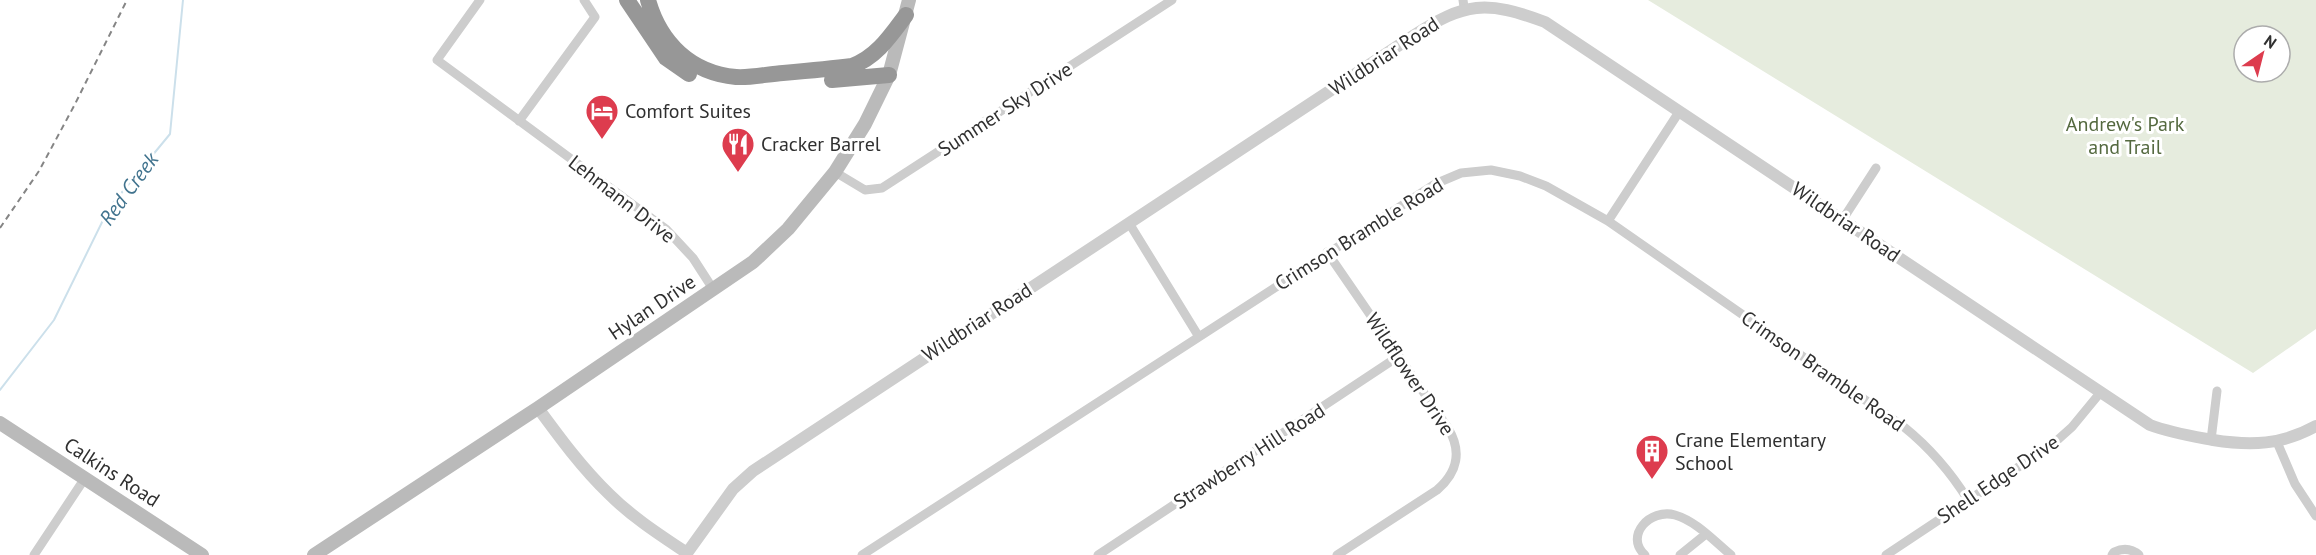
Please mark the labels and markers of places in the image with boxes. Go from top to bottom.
hotel icon: Comfort Suites [584,93,620,140]
place label: Comfort Suites [625,98,751,124]
restaurant icon: Cracker Barrel [720,126,756,173]
place label: Cracker Barrel [761,131,881,157]
place label: Crane Elementary School [1675,427,1827,476]
building icon: Crane Elementary School [1634,433,1670,480]

